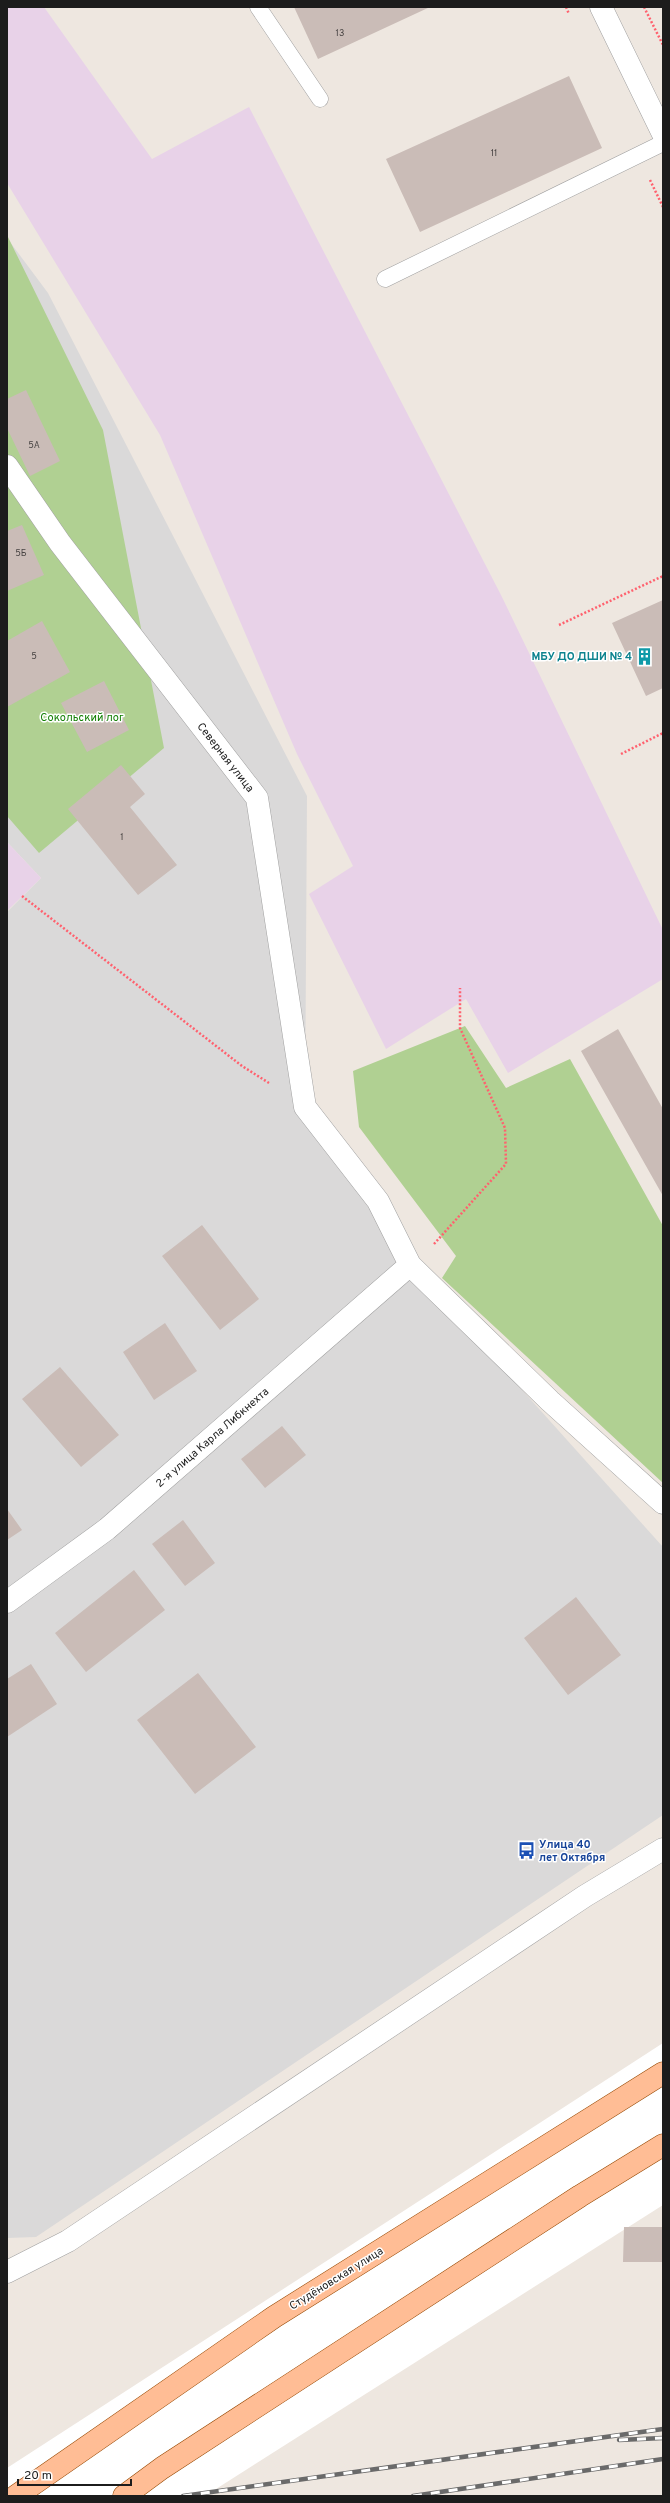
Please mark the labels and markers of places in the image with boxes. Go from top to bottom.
building icon: МБУ ДО ДШИ № 4 [635,646,655,666]
place label: МБУ ДО ДШИ № 4 [531,650,632,664]
place label: Улица 40 лет Октября [539,1838,605,1865]
bus stop icon: Улица 40 лет Октября [516,1840,536,1860]

